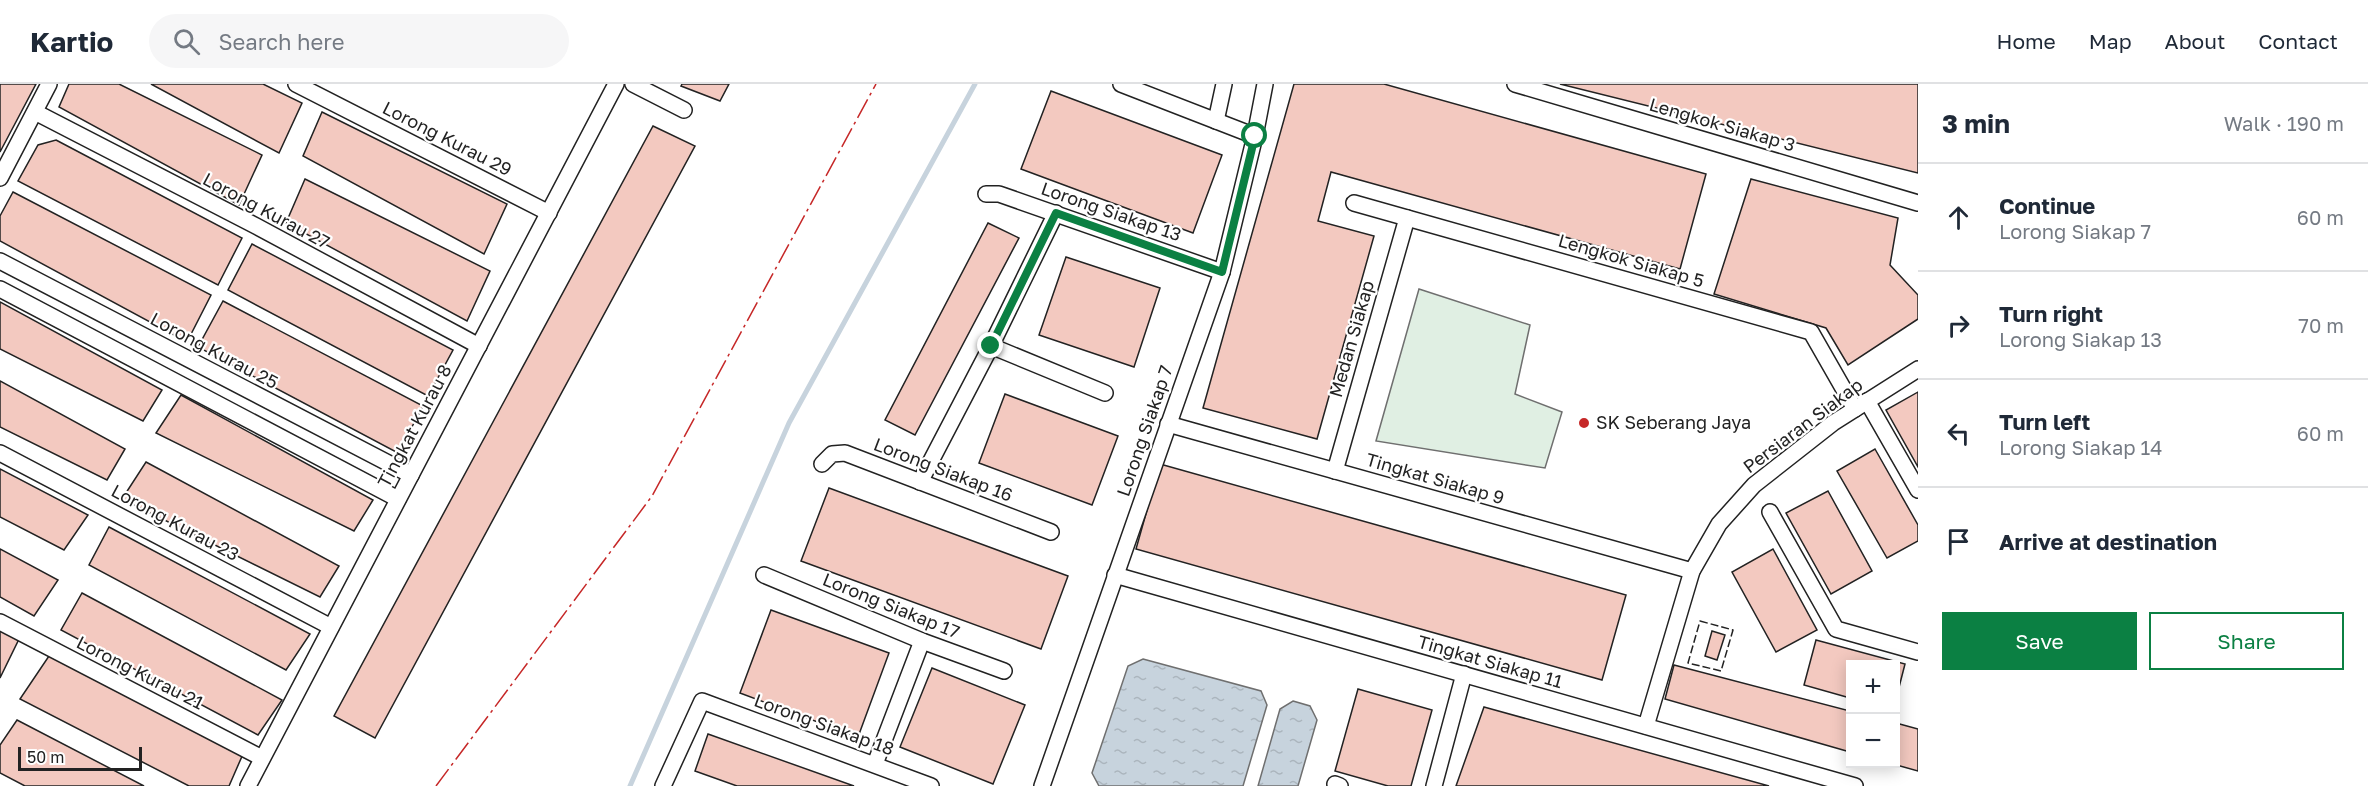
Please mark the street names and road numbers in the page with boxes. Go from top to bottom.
street label: Lengkok Siakap 3 [1647,93,1798,155]
street label: Lorong Kurau 29 [379,96,516,180]
street label: Lorong Kurau 27 [199,167,334,253]
street label: Lorong Siakap 13 [1038,177,1184,245]
street label: Lengkok Siakap 5 [1556,229,1707,291]
street label: Medan Siakap [1324,278,1378,400]
street label: Lorong Kurau 25 [147,307,282,393]
street label: Tingkat Kurau 8 [372,360,456,491]
street label: Lorong Siakap 7 [1111,362,1177,499]
street label: Persiaran Siakap [1738,373,1866,477]
street label: Lorong Siakap 16 [871,432,1016,506]
street label: Tingkat Siakap 9 [1364,448,1507,508]
street label: Lorong Kurau 23 [108,479,243,565]
street label: Lorong Siakap 17 [820,568,963,643]
street label: Tingkat Siakap 11 [1415,630,1565,692]
street label: Lorong Kurau 21 [73,631,208,714]
street label: Lorong Siakap 18 [751,689,897,760]

